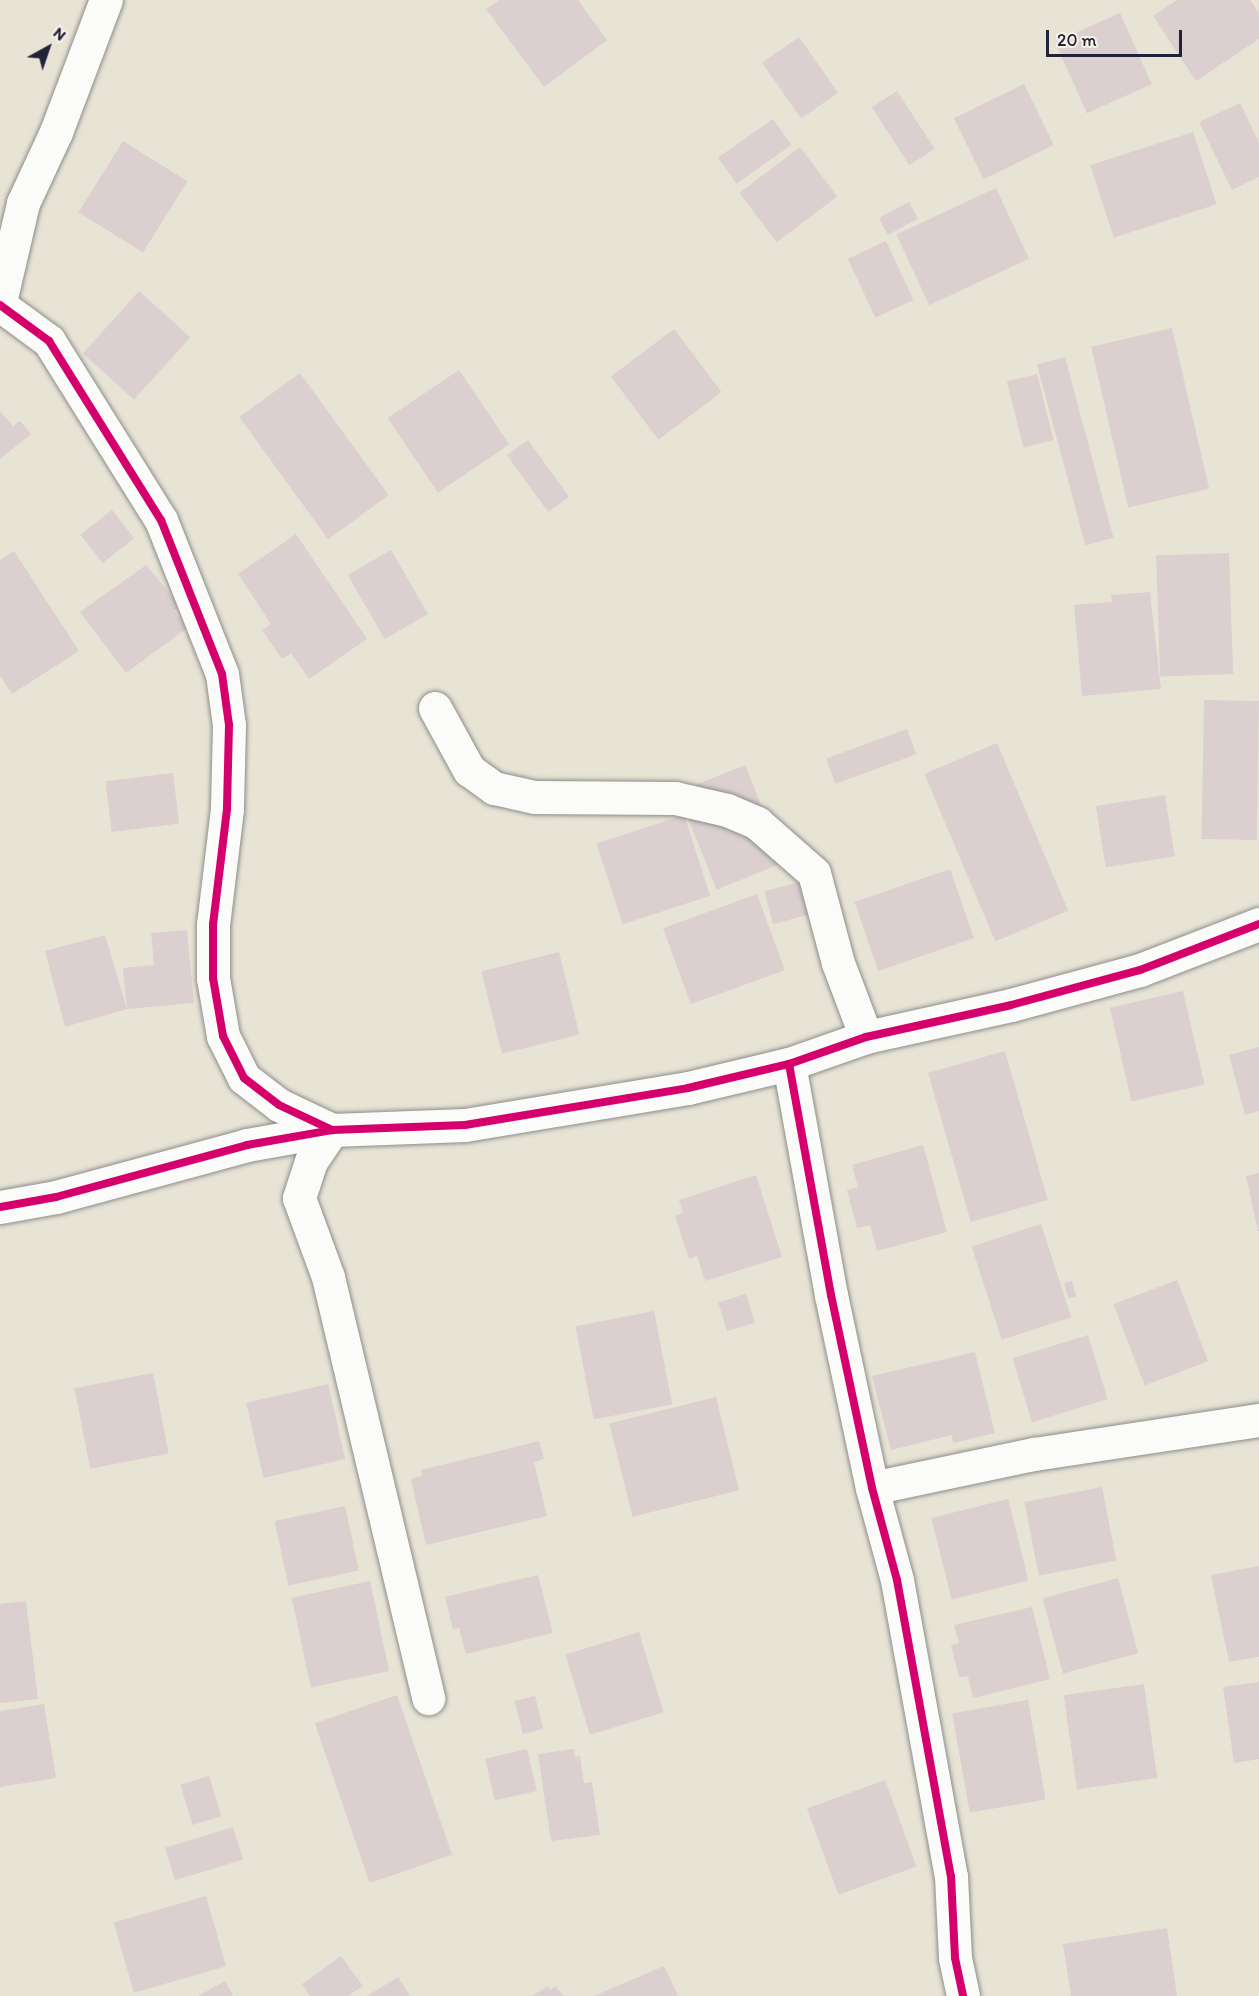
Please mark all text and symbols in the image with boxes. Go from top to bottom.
north arrow [18,18,78,78]
scale bar [1049,18,1186,56]
text: N [50,23,70,45]
text: 20 m [1057,29,1097,51]

